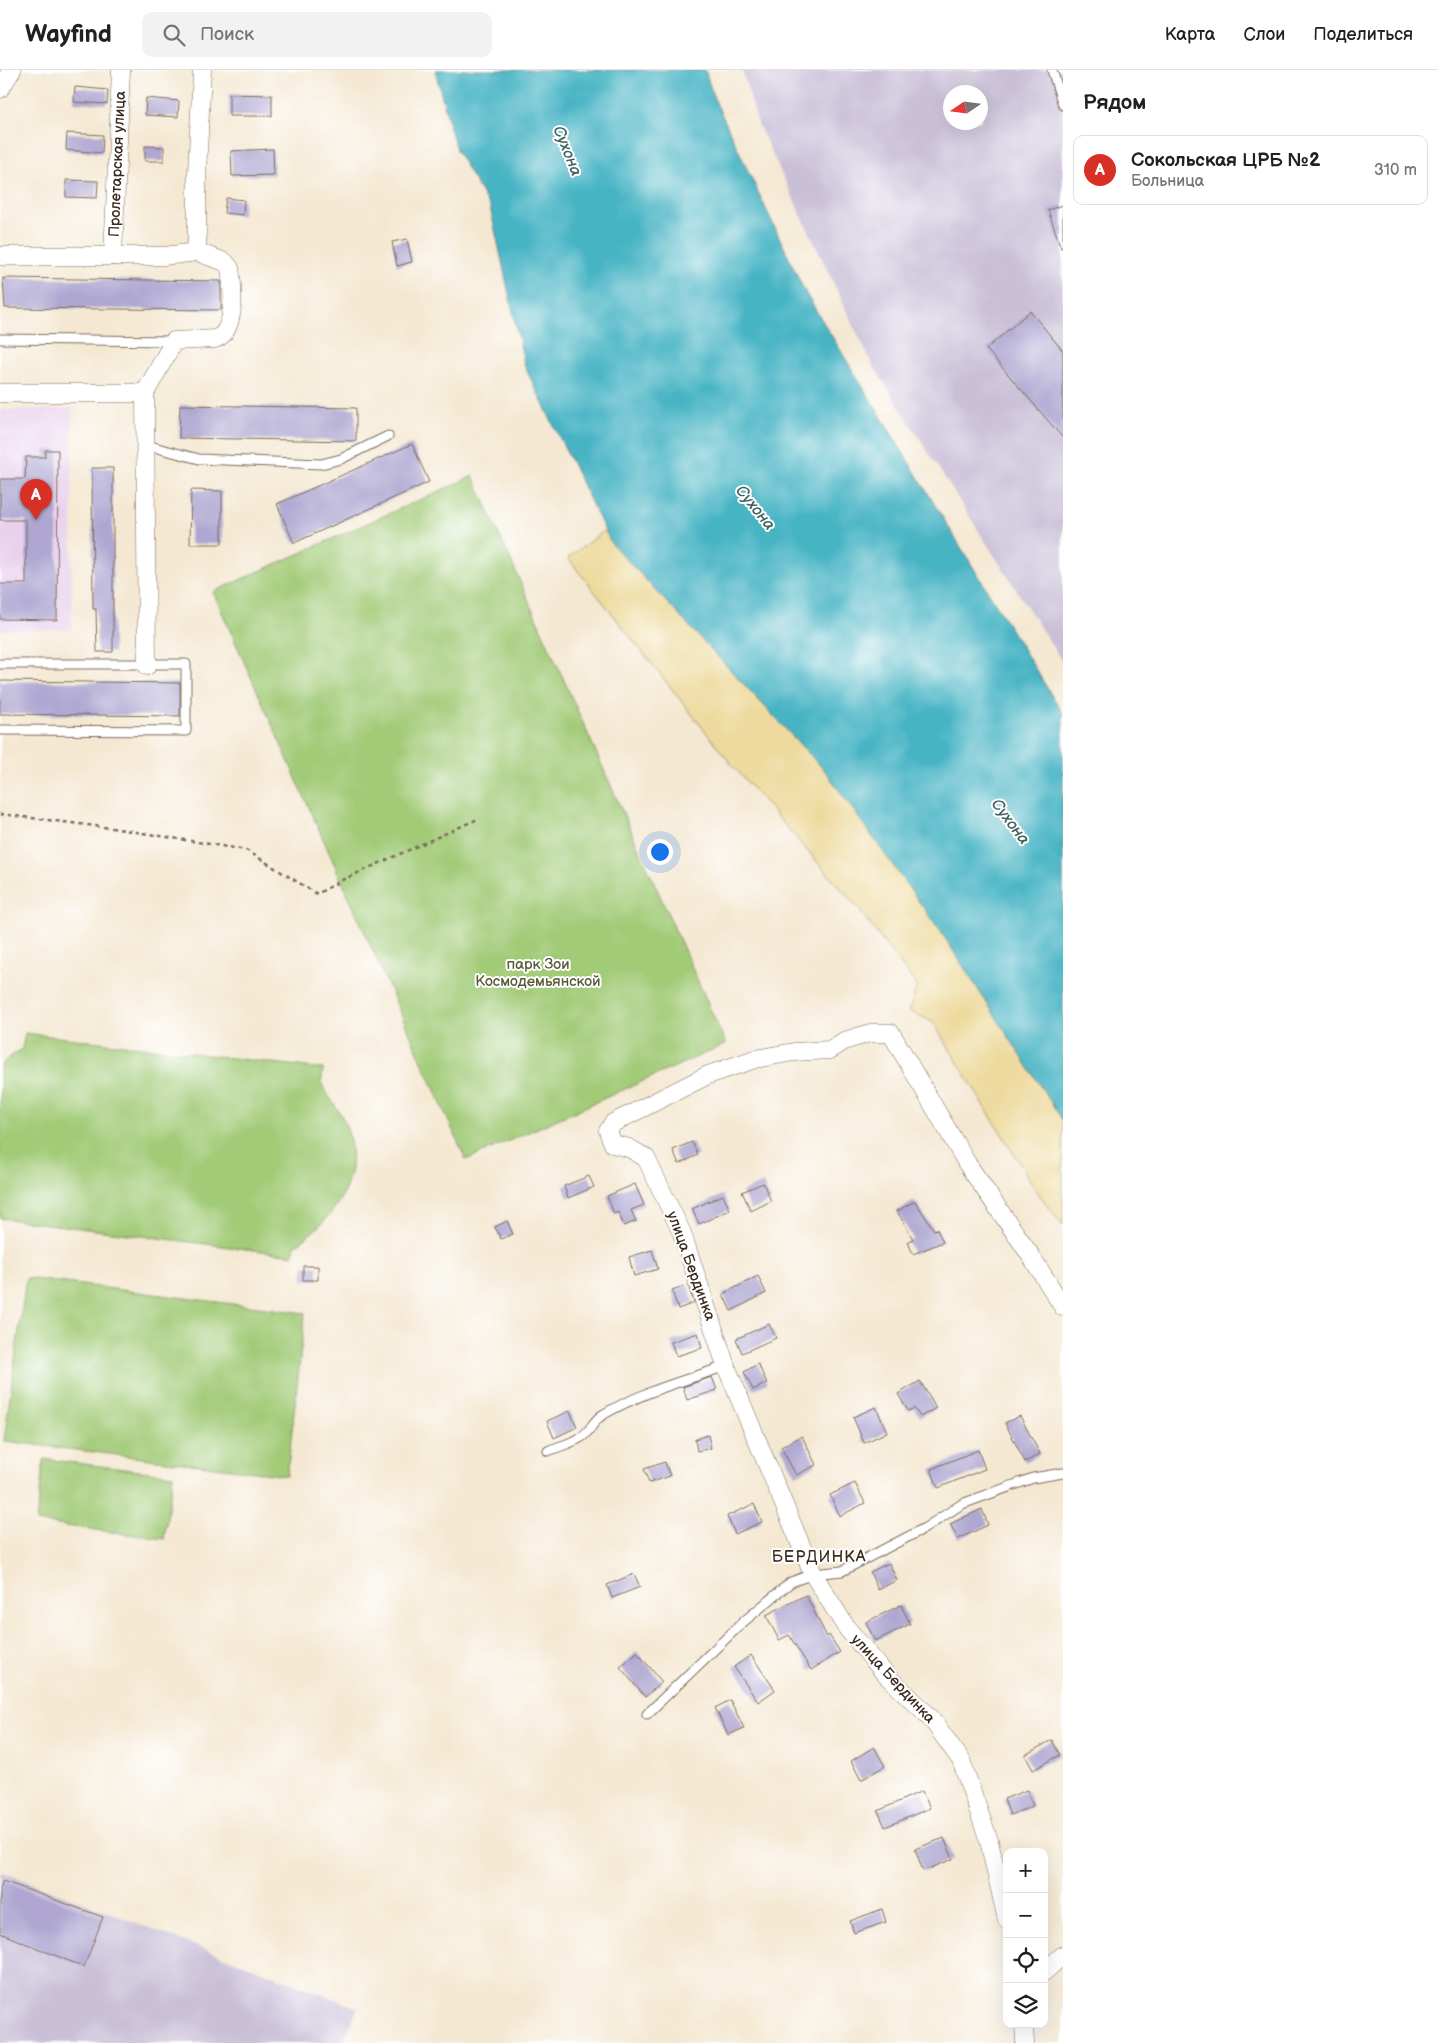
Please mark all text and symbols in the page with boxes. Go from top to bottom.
search box [142,12,492,57]
text: Wayfind [25,20,112,49]
icon: search [160,21,188,49]
text: Поиск [200,23,254,46]
text: Карта [1165,24,1215,45]
text: Слои [1243,24,1285,45]
text: Поделиться [1313,24,1413,45]
north arrow [943,85,988,130]
street label: Пролетарская улица [104,90,130,238]
text: Рядом [1083,90,1146,115]
water label: Сухона [548,123,586,179]
text: Сокольская ЦРБ №2 [1131,149,1320,172]
text: A [1095,161,1105,180]
text: 310 m [1374,161,1417,180]
text: Больница [1131,172,1204,191]
pin: A [20,479,52,520]
water label: Сухона [731,482,779,534]
water label: Сухона [987,795,1033,849]
your location [647,839,673,865]
park label: парк Зои Космодемьянской [475,955,601,991]
street label: улица Бердинка [662,1209,720,1323]
district label: БЕРДИНКА [772,1548,866,1567]
street label: улица Бердинка [847,1630,939,1728]
map controls [1003,1848,1048,2028]
button: + [1003,1848,1048,1893]
button: − [1003,1893,1048,1938]
button: locate [1003,1938,1048,1983]
button: layers [1003,1983,1048,2028]

